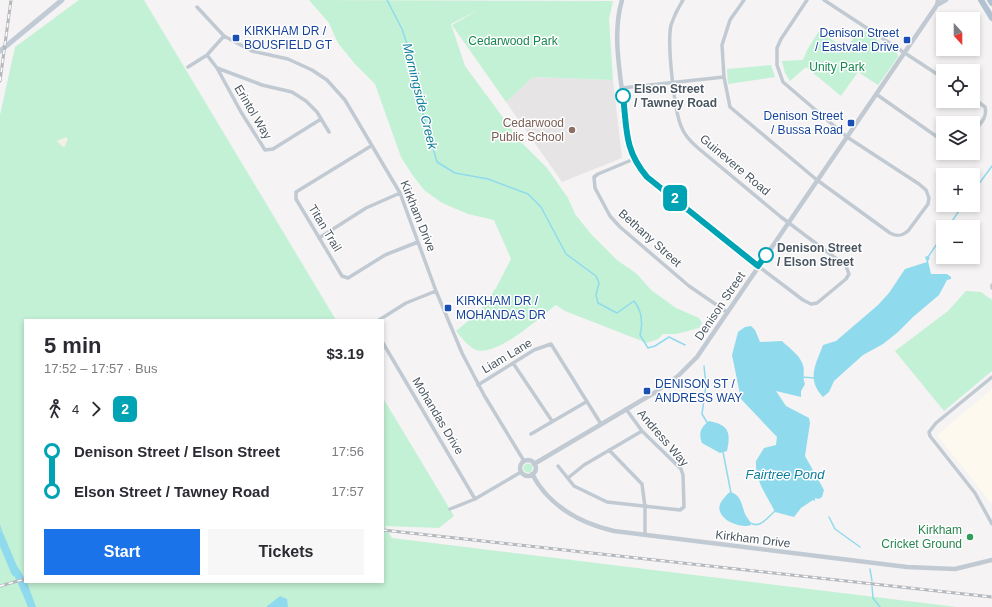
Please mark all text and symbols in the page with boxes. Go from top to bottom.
north arrow [936,12,980,56]
map controls [936,12,980,264]
place label: KIRKHAM DR / BOUSFIELD GT [244,24,333,52]
place label: Denison Street / Eastvale Drive [815,26,900,54]
marker: KIRKHAM DR / BOUSFIELD GT [231,33,241,43]
park label: Cedarwood Park [468,34,559,48]
marker: Denison Street / Eastvale Drive [902,35,912,45]
water label: Morningside Creek [400,41,441,152]
park label: Unity Park [809,60,866,74]
button: locate [936,64,980,108]
street label: Erintol Way [231,82,275,142]
place label: Elson Street / Tawney Road [634,82,717,110]
marker: Elson Street / Tawney Road [615,88,631,104]
place label: Denison Street / Bussa Road [764,109,844,137]
place label: Cedarwood Public School [491,116,564,144]
button: layers [936,116,980,160]
marker: Denison Street / Bussa Road [846,118,856,128]
marker: Cedarwood Public School [567,125,577,135]
street label: Guinevere Road [697,132,773,198]
button: + [936,168,980,212]
street label: Kirkham Drive [397,178,439,254]
line badge: 2 [662,185,688,211]
text: 2 [671,190,679,206]
street label: Titan Trail [306,202,344,254]
street label: Bethany Street [616,206,685,270]
button: − [936,220,980,264]
place label: Denison Street / Elson Street [777,241,862,269]
marker: Denison Street / Elson Street [758,247,774,263]
street label: Denison Street [692,269,748,343]
place label: KIRKHAM DR / MOHANDAS DR [456,294,546,322]
marker: KIRKHAM DR / MOHANDAS DR [443,303,453,313]
text: 5 min [44,333,101,358]
street label: Liam Lane [479,335,535,376]
text: $3.19 [326,345,364,362]
text: 17:52 – 17:57 · Bus [44,361,157,376]
street label: Mohandas Drive [409,375,467,457]
place label: DENISON ST / ANDRESS WAY [655,377,742,405]
marker: DENISON ST / ANDRESS WAY [642,386,652,396]
icon: walk [44,398,66,420]
icon: forward [85,398,107,420]
text: 2 [121,401,129,417]
text: 4 [72,402,79,417]
street label: Andress Way [634,407,692,469]
text: Denison Street / Elson Street [74,443,280,460]
text: 17:56 [331,444,364,459]
water label: Fairtree Pond [746,467,825,482]
text: Elson Street / Tawney Road [74,483,270,500]
text: 17:57 [331,484,364,499]
place label: Kirkham Cricket Ground [881,523,962,551]
street label: Kirkham Drive [715,527,792,551]
button: Start [44,529,200,575]
button: Tickets [208,529,364,575]
marker: Kirkham Cricket Ground [965,532,975,542]

